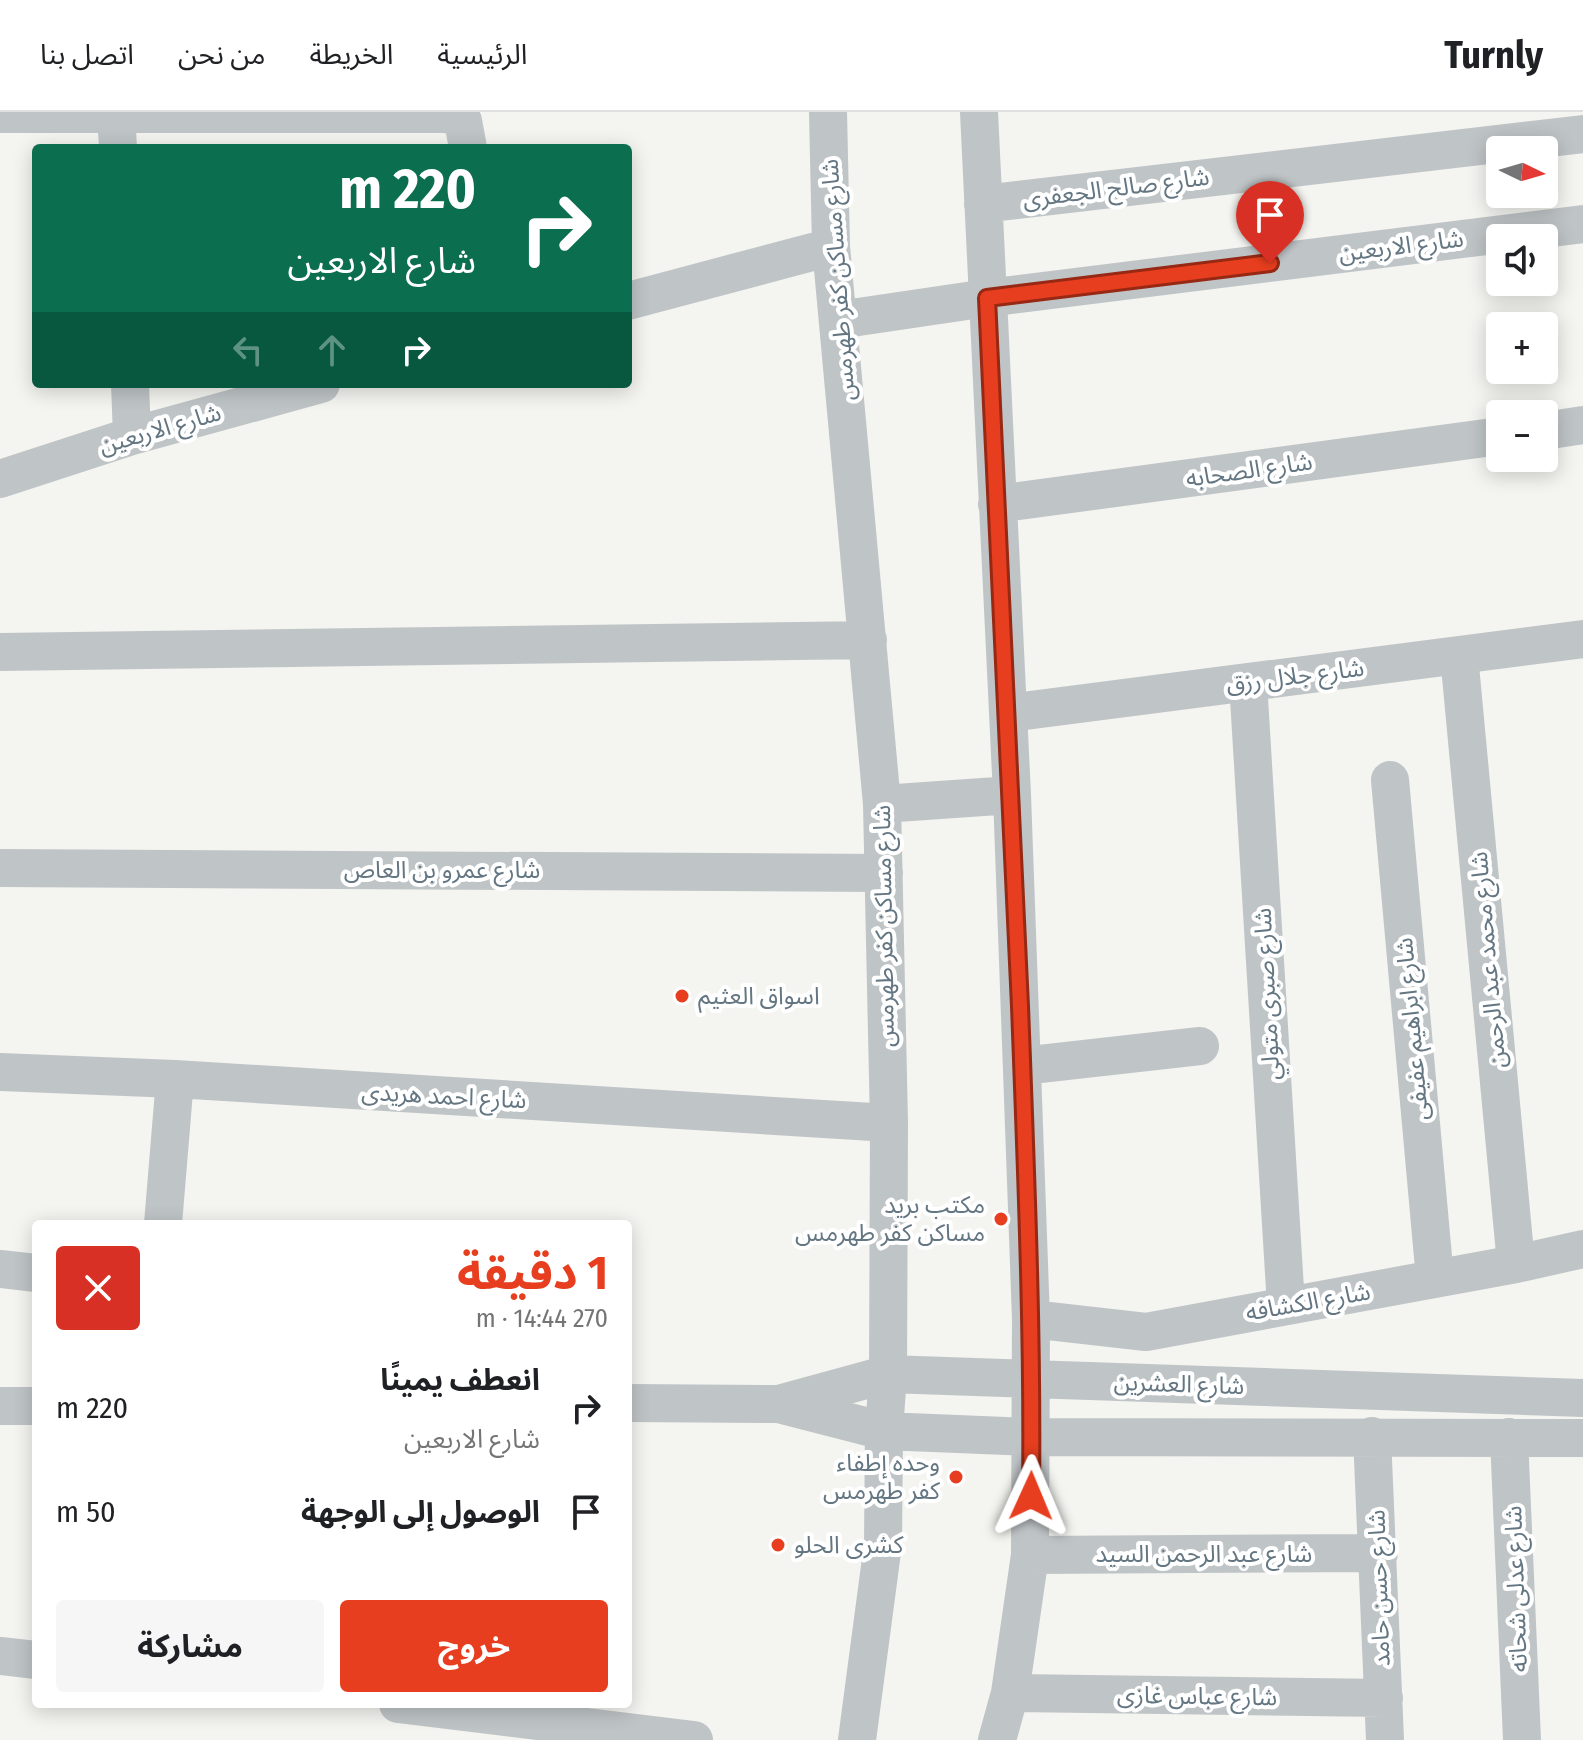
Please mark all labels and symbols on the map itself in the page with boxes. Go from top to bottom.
north arrow [1486,136,1558,208]
street label: شارع مساكن كفر طهرمس [816,158,863,402]
street label: شارع صالح الجعفرى [1021,163,1211,216]
pin [1236,181,1304,263]
street label: شارع الاربعين [1337,224,1465,271]
street label: شارع الاربعين [96,398,225,463]
street label: شارع الصحابه [1184,447,1315,496]
street label: شارع جلال رزق [1224,654,1366,701]
street label: شارع مساكن كفر طهرمس [868,805,903,1047]
street label: شارع محمد عبد الرحمن [1465,850,1514,1069]
street label: شارع عمرو بن العاص [344,856,540,887]
street label: شارع صبرى متولي [1249,907,1290,1081]
street label: شارع ابراهيم عفيفى [1390,936,1437,1122]
place label: اسواق العثيم [698,982,820,1013]
marker: اسواق العثيم [673,987,691,1005]
street label: شارع احمد هريدى [361,1078,527,1117]
place label: مكتب بريد مساكن كفر طهرمس [795,1191,985,1247]
marker: مكتب بريد مساكن كفر طهرمس [992,1210,1010,1228]
street label: شارع الكشافه [1243,1277,1373,1330]
street label: شارع العشرين [1113,1368,1245,1403]
place label: وحده إطفاء كفر طهرمس [823,1449,941,1505]
position arrow [989,1454,1073,1538]
marker: وحده إطفاء كفر طهرمس [947,1468,965,1486]
street label: شارع عدلى شحاته [1499,1505,1536,1673]
street label: شارع حسن حامد [1362,1509,1399,1667]
place label: كشرى الحلو [794,1531,905,1559]
marker: كشرى الحلو [769,1536,787,1554]
street label: شارع عبد الرحمن السيد [1096,1540,1312,1571]
street label: شارع عباس غازى [1116,1681,1277,1714]

